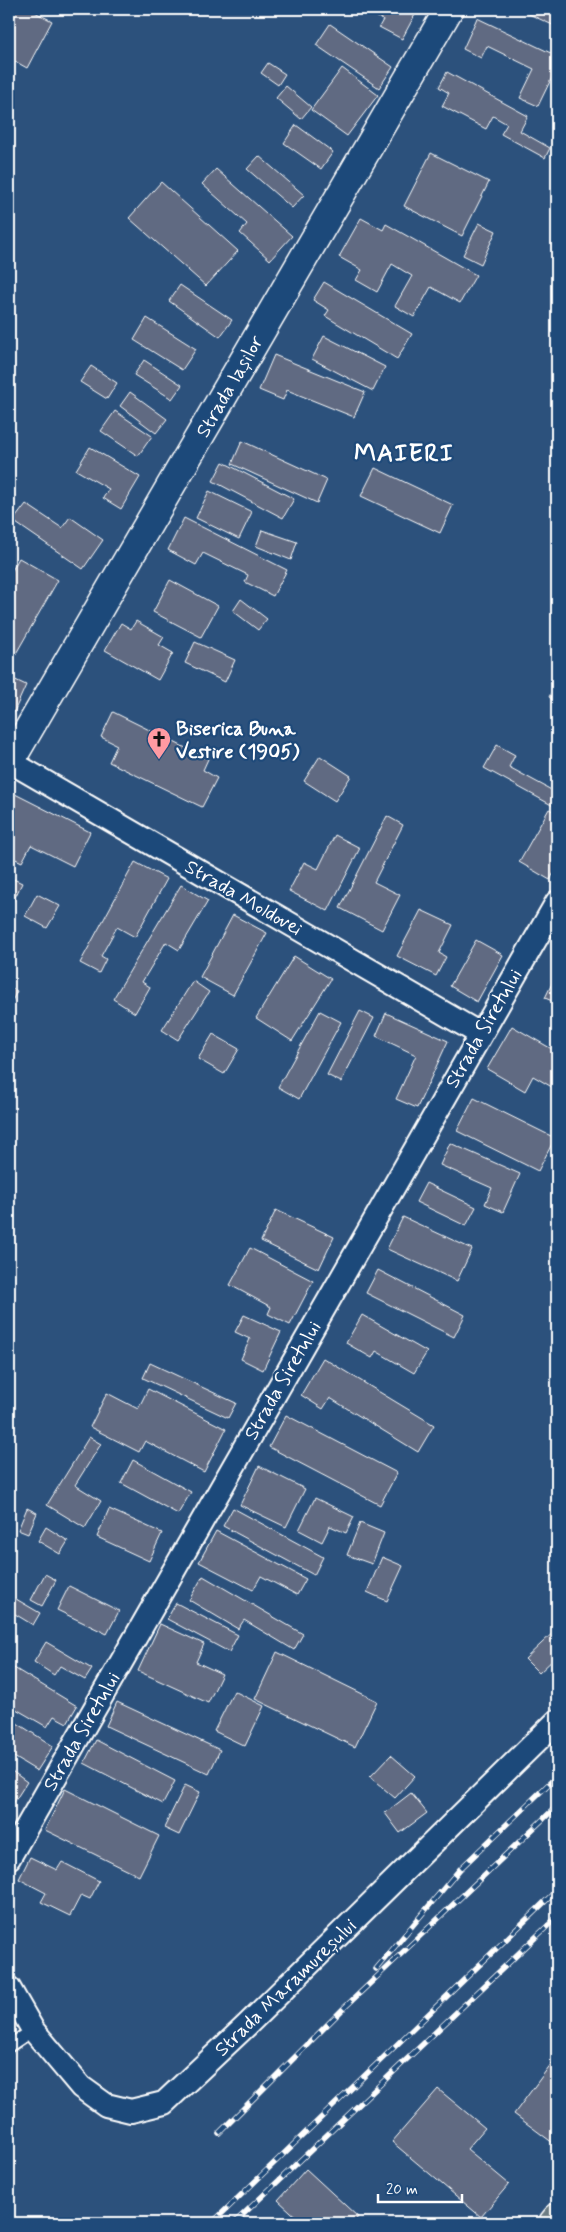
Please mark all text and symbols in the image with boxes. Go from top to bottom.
street label: Strada Iașilor [190,330,271,443]
district label: MAIERI [354,438,454,471]
place label: Biserica Buna Vestire (1905) [176,716,300,766]
church icon: Biserica Buna Vestire (1905) [146,726,172,760]
street label: Strada Moldovei [180,854,307,943]
street label: Strada Siretului [439,964,529,1093]
street label: Strada Siretului [238,1316,328,1445]
street label: Strada Siretului [37,1667,127,1796]
street label: Strada Maramureșului [209,1913,363,2063]
scale bar [378,2172,462,2204]
text: 20 m [386,2180,418,2200]

